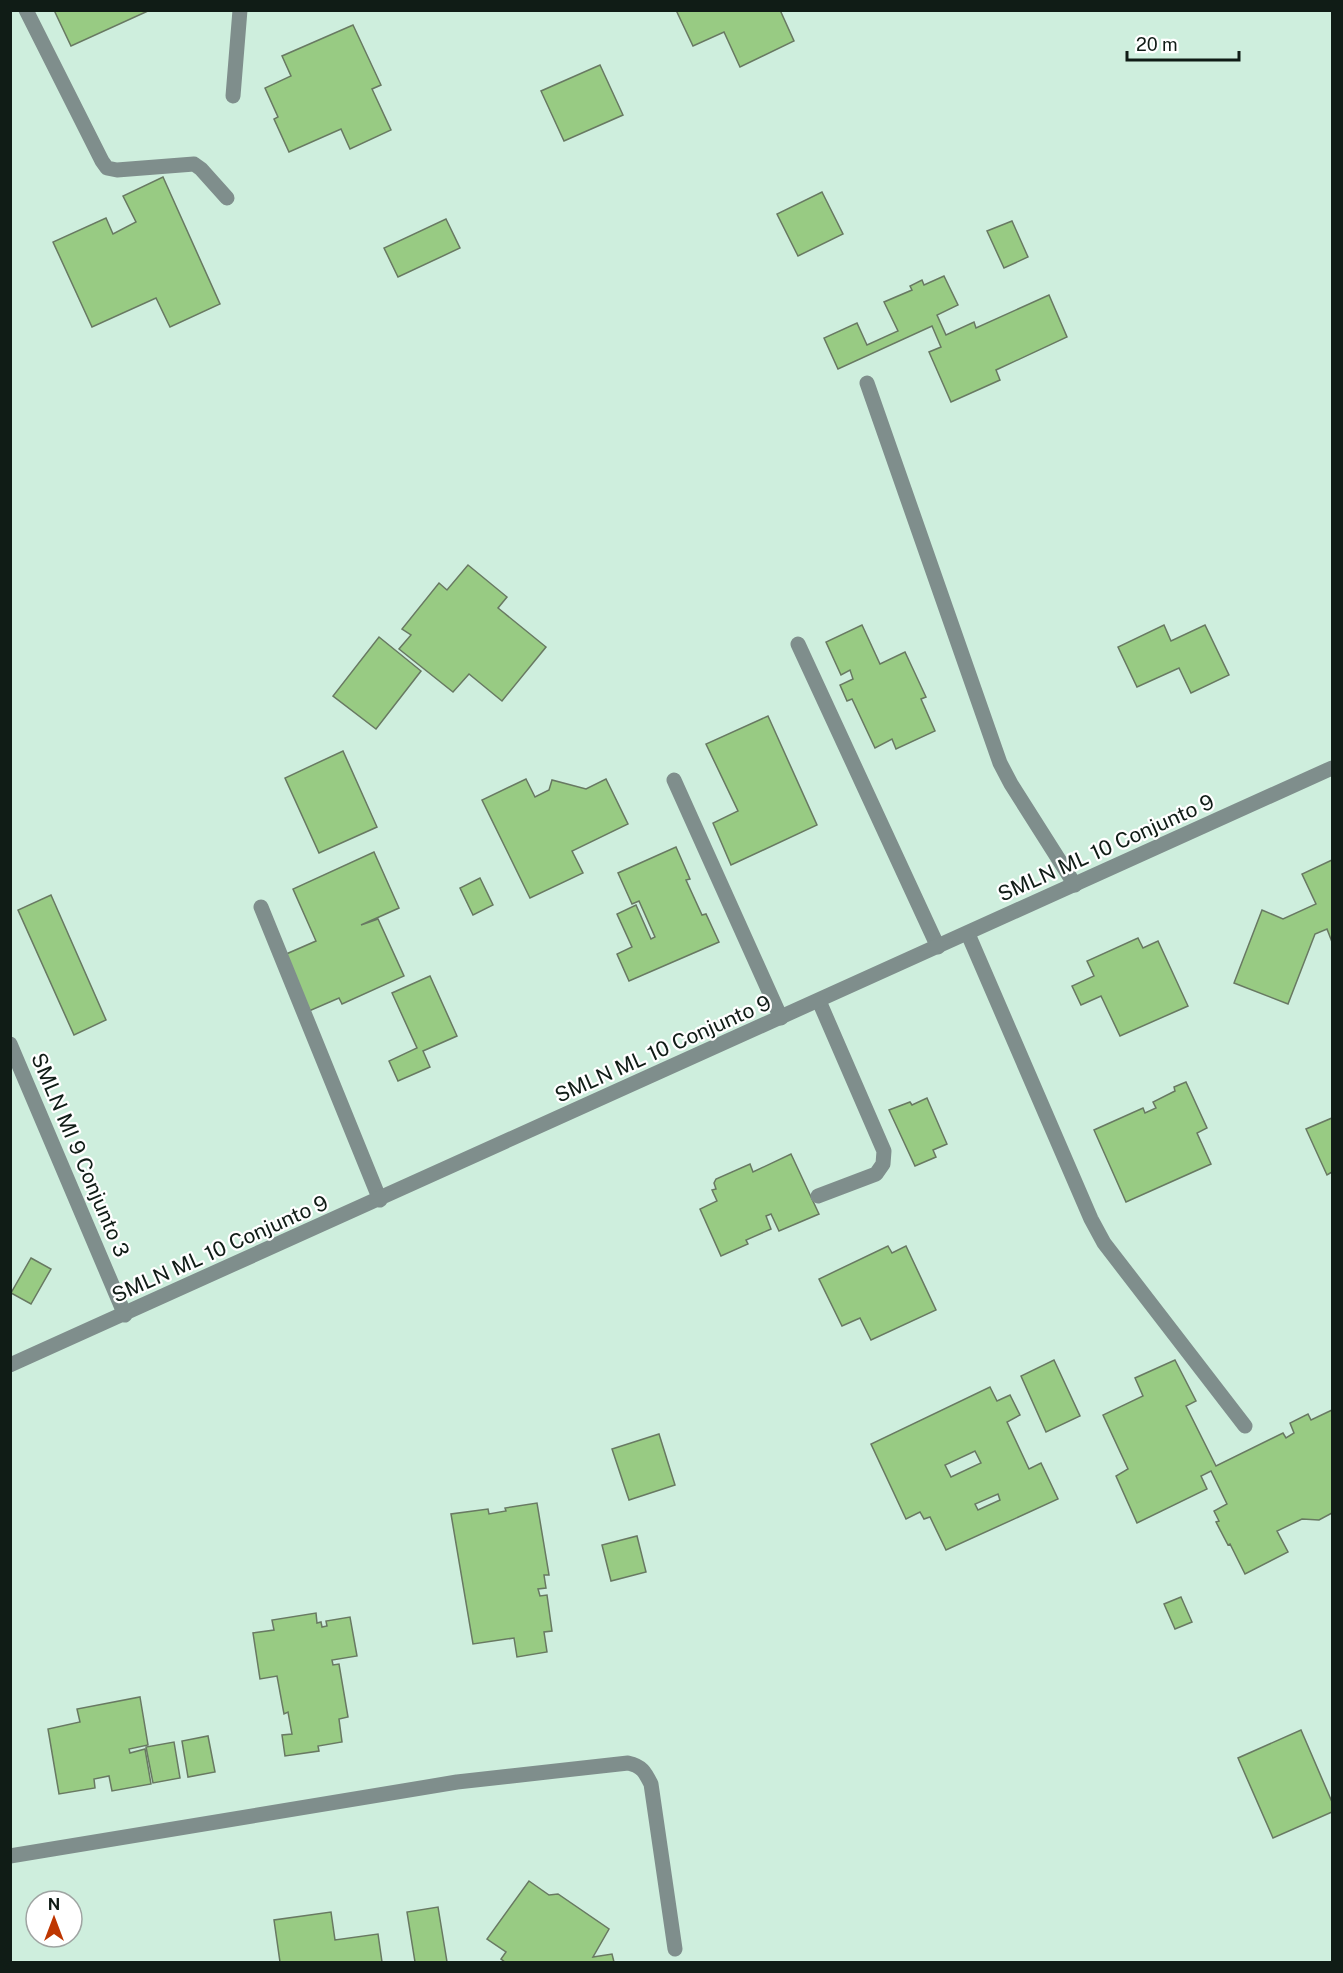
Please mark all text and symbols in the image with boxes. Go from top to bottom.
scale bar [1127,24,1240,62]
text: 20 m [1136,34,1178,55]
street label: SMLN ML 10 Conjunto 9 [994,789,1218,907]
street label: SMLN ML 10 Conjunto 9 [551,990,775,1108]
street label: SMLN MI 9 Conjunto 3 [26,1049,135,1261]
street label: SMLN ML 10 Conjunto 9 [108,1190,332,1308]
north arrow [24,1889,84,1949]
text: N [48,1895,60,1914]

